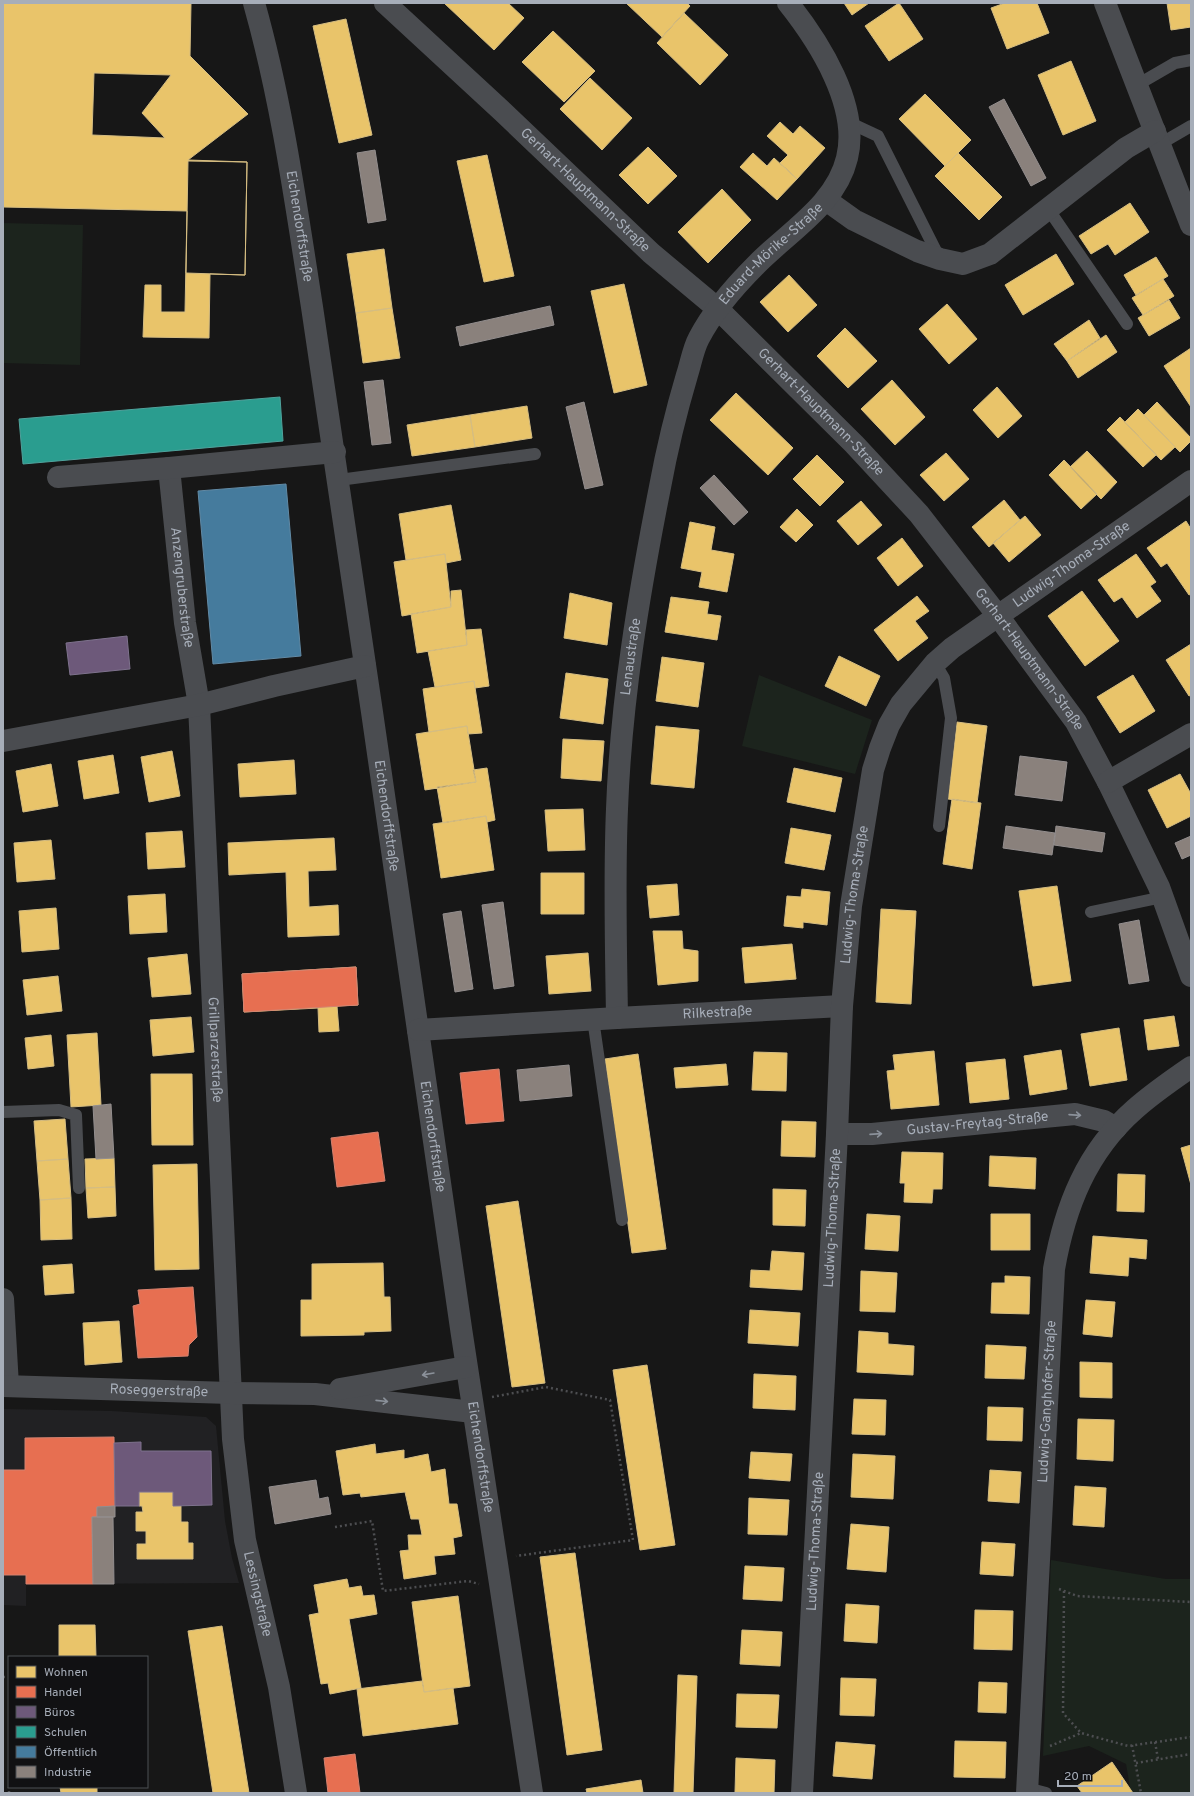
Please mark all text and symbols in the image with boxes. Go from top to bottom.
street label: Gerhart-Hauptmann-Straße [517,124,654,256]
street label: Eichendorffstraße [282,169,316,283]
street label: Eduard-Mörike-Straße [716,199,827,308]
street label: Gerhart-Hauptmann-Straße [754,345,888,479]
street label: Ludwig-Thoma-Straße [1010,518,1134,611]
street label: Anzengruberstraße [167,526,198,649]
street label: Gerhart-Hauptmann-Straße [971,585,1087,733]
street label: Lenaustraße [617,617,645,696]
street label: Eichendorffstraße [370,759,403,873]
street label: Ludwig-Thoma-Straße [837,824,872,965]
street label: Grillparzerstraße [204,996,226,1103]
street label: Rilkestraße [682,1002,753,1023]
street label: Eichendorffstraße [416,1080,449,1193]
street label: Gustav-Freytag-Straße [906,1108,1049,1139]
one-way arrow [1068,1112,1081,1119]
one-way arrow [869,1130,882,1137]
street label: Ludwig-Thoma-Straße [820,1148,845,1288]
street label: Ludwig-Ganghofer-Straße [1034,1320,1060,1483]
one-way arrow [422,1370,435,1378]
street label: Roseggerstraße [109,1381,208,1401]
one-way arrow [375,1398,388,1405]
street label: Eichendorffstraße [464,1400,497,1514]
street label: Ludwig-Thoma-Straße [803,1471,828,1611]
street label: Lessingstraße [239,1550,276,1638]
legend [8,1656,148,1788]
text: Wohnen [44,1665,88,1681]
text: Handel [44,1685,82,1701]
text: Büros [44,1705,75,1721]
text: Schulen [44,1725,87,1741]
text: Öffentlich [44,1745,97,1761]
scale bar [1058,1762,1122,1788]
text: Industrie [44,1765,92,1781]
text: 20 m [1064,1769,1092,1785]

